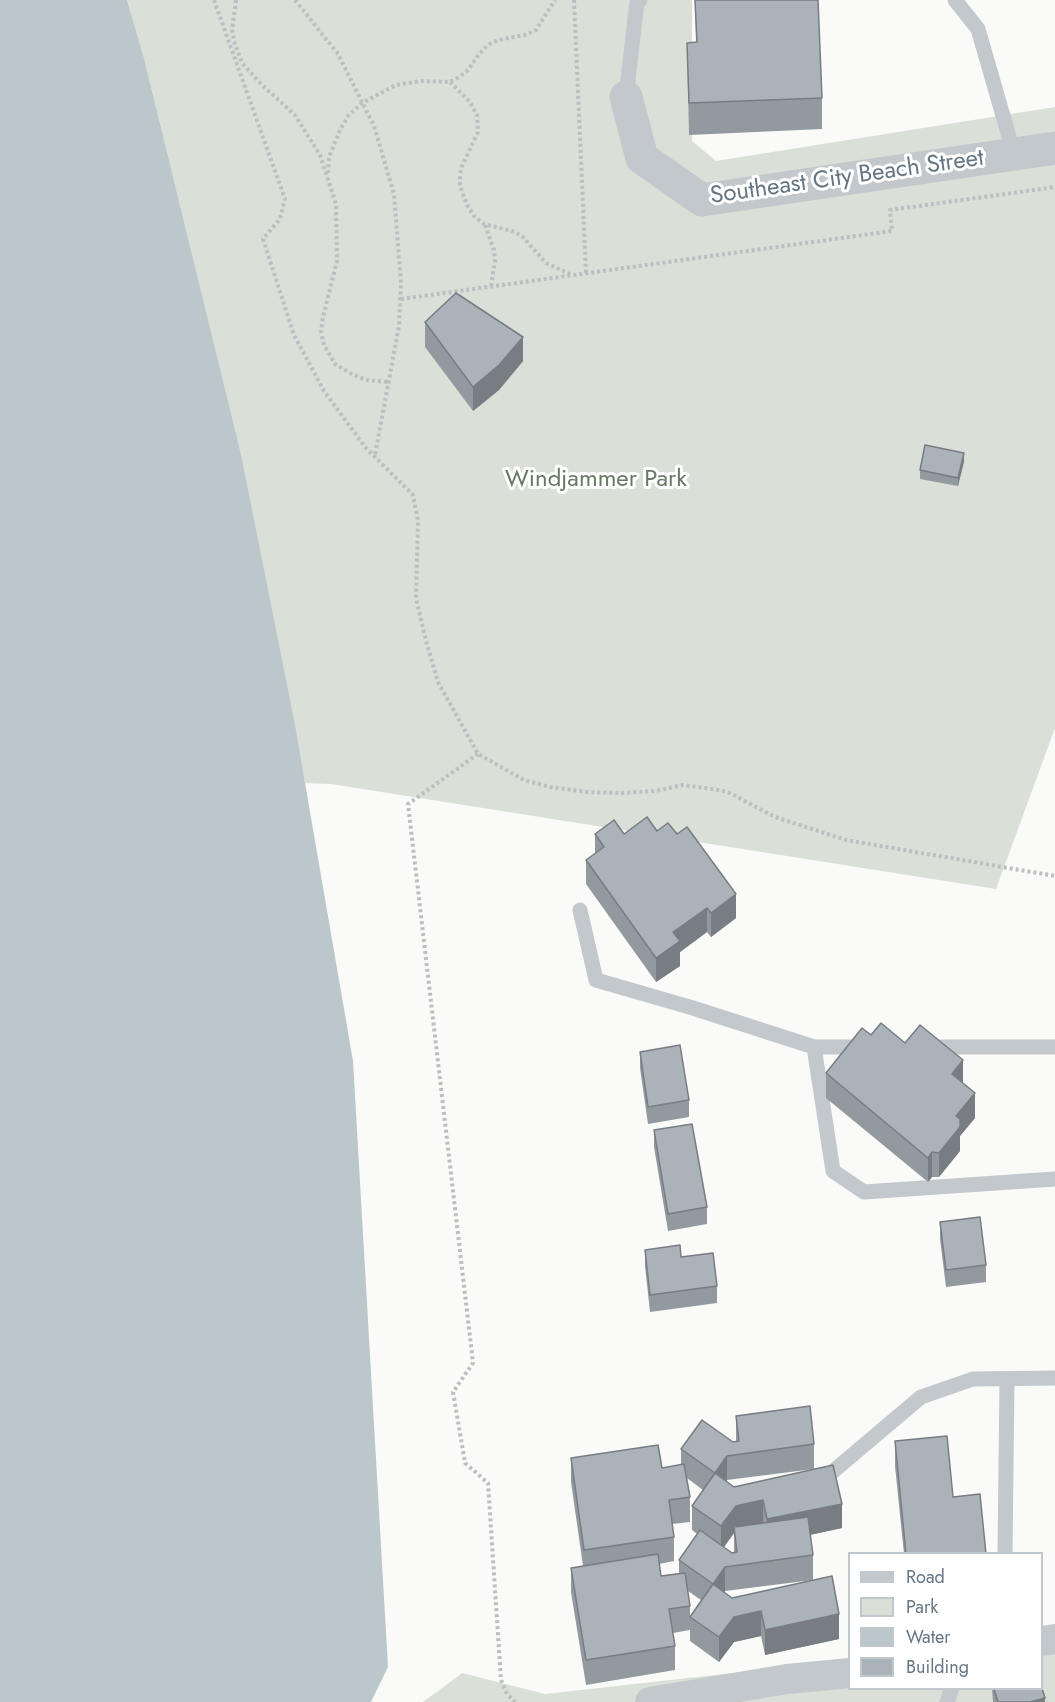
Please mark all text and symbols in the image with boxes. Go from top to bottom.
street label: Southeast City Beach Street [708,145,986,211]
park label: Windjammer Park [505,466,687,494]
legend [848,1552,1043,1690]
text: Road [906,1564,945,1590]
text: Park [906,1594,938,1620]
text: Water [906,1624,950,1650]
text: Building [906,1654,969,1680]

